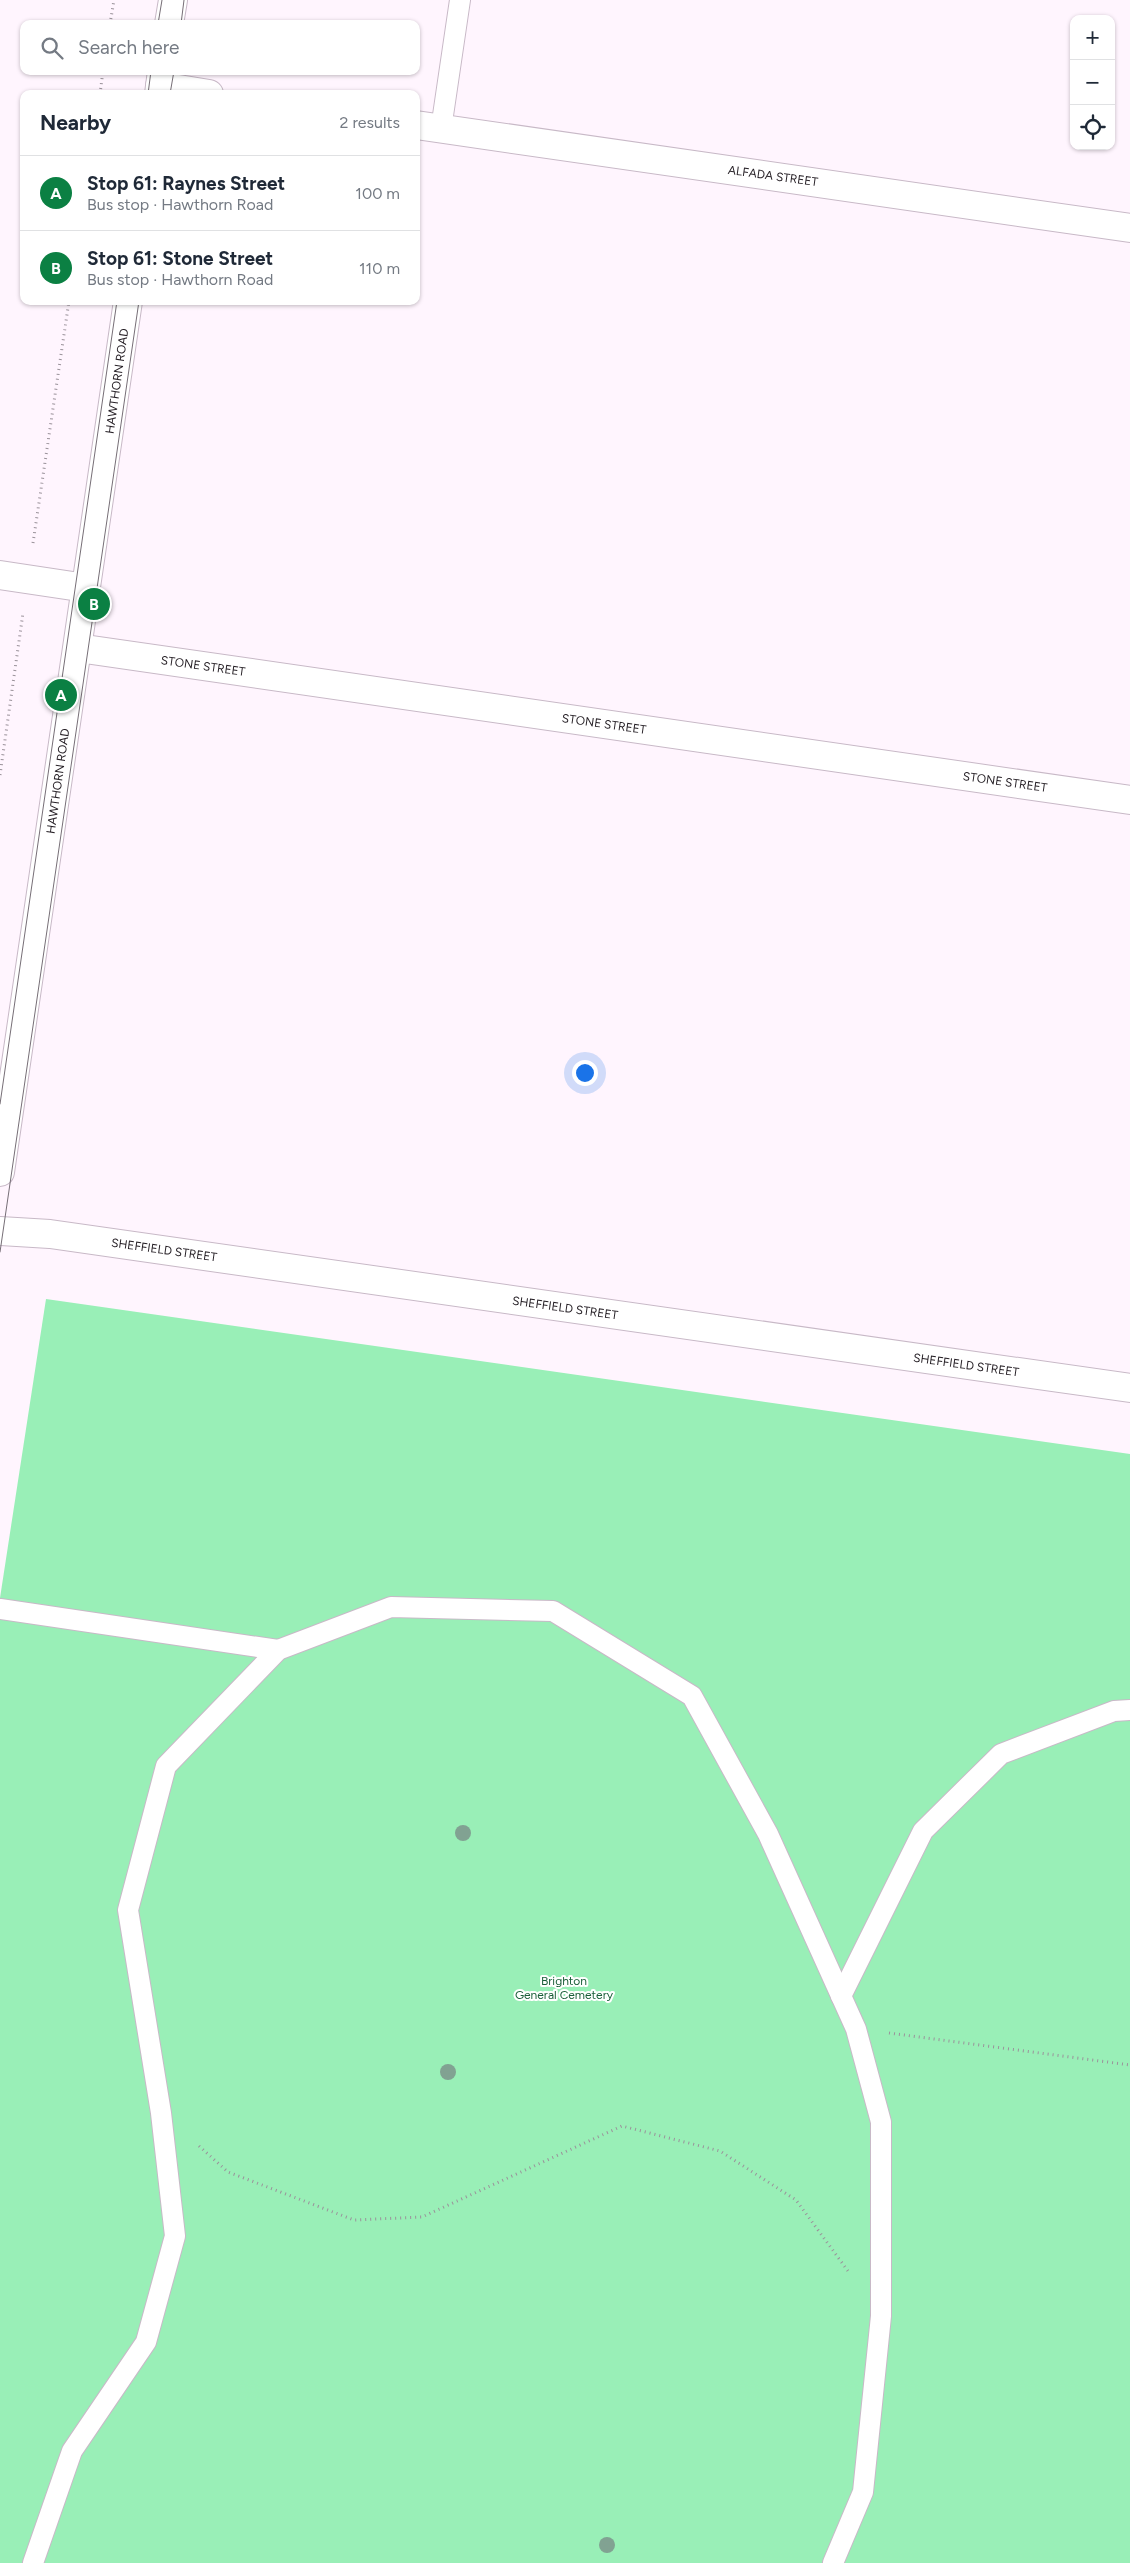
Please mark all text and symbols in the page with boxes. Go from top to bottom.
map controls [1070,15,1115,150]
button: + [1070,15,1115,60]
search box [20,20,420,75]
icon: search [38,34,66,62]
text: Search here [78,36,180,59]
button: − [1070,60,1115,105]
button: locate [1070,105,1115,150]
text: Nearby [40,110,111,135]
text: 2 results [340,113,400,132]
street label: ALFADA STREET [727,163,819,189]
text: Stop 61: Raynes Street [87,172,285,195]
text: A [50,184,62,203]
text: 100 m [355,184,400,203]
text: Bus stop · Hawthorn Road [87,195,273,214]
text: Stop 61: Stone Street [87,247,273,270]
text: B [51,259,61,278]
text: 110 m [359,259,400,278]
text: Bus stop · Hawthorn Road [87,270,273,289]
street label: HAWTHORN ROAD [103,327,131,435]
pin: B [78,585,110,623]
street label: STONE STREET [160,653,246,679]
pin: A [45,676,77,714]
street label: STONE STREET [561,711,647,737]
street label: HAWTHORN ROAD [44,727,72,835]
street label: STONE STREET [962,769,1048,795]
your location [572,1060,598,1086]
street label: SHEFFIELD STREET [110,1236,218,1264]
street label: SHEFFIELD STREET [511,1294,619,1322]
street label: SHEFFIELD STREET [912,1351,1020,1379]
park label: Brighton General Cemetery [515,1974,614,2002]

